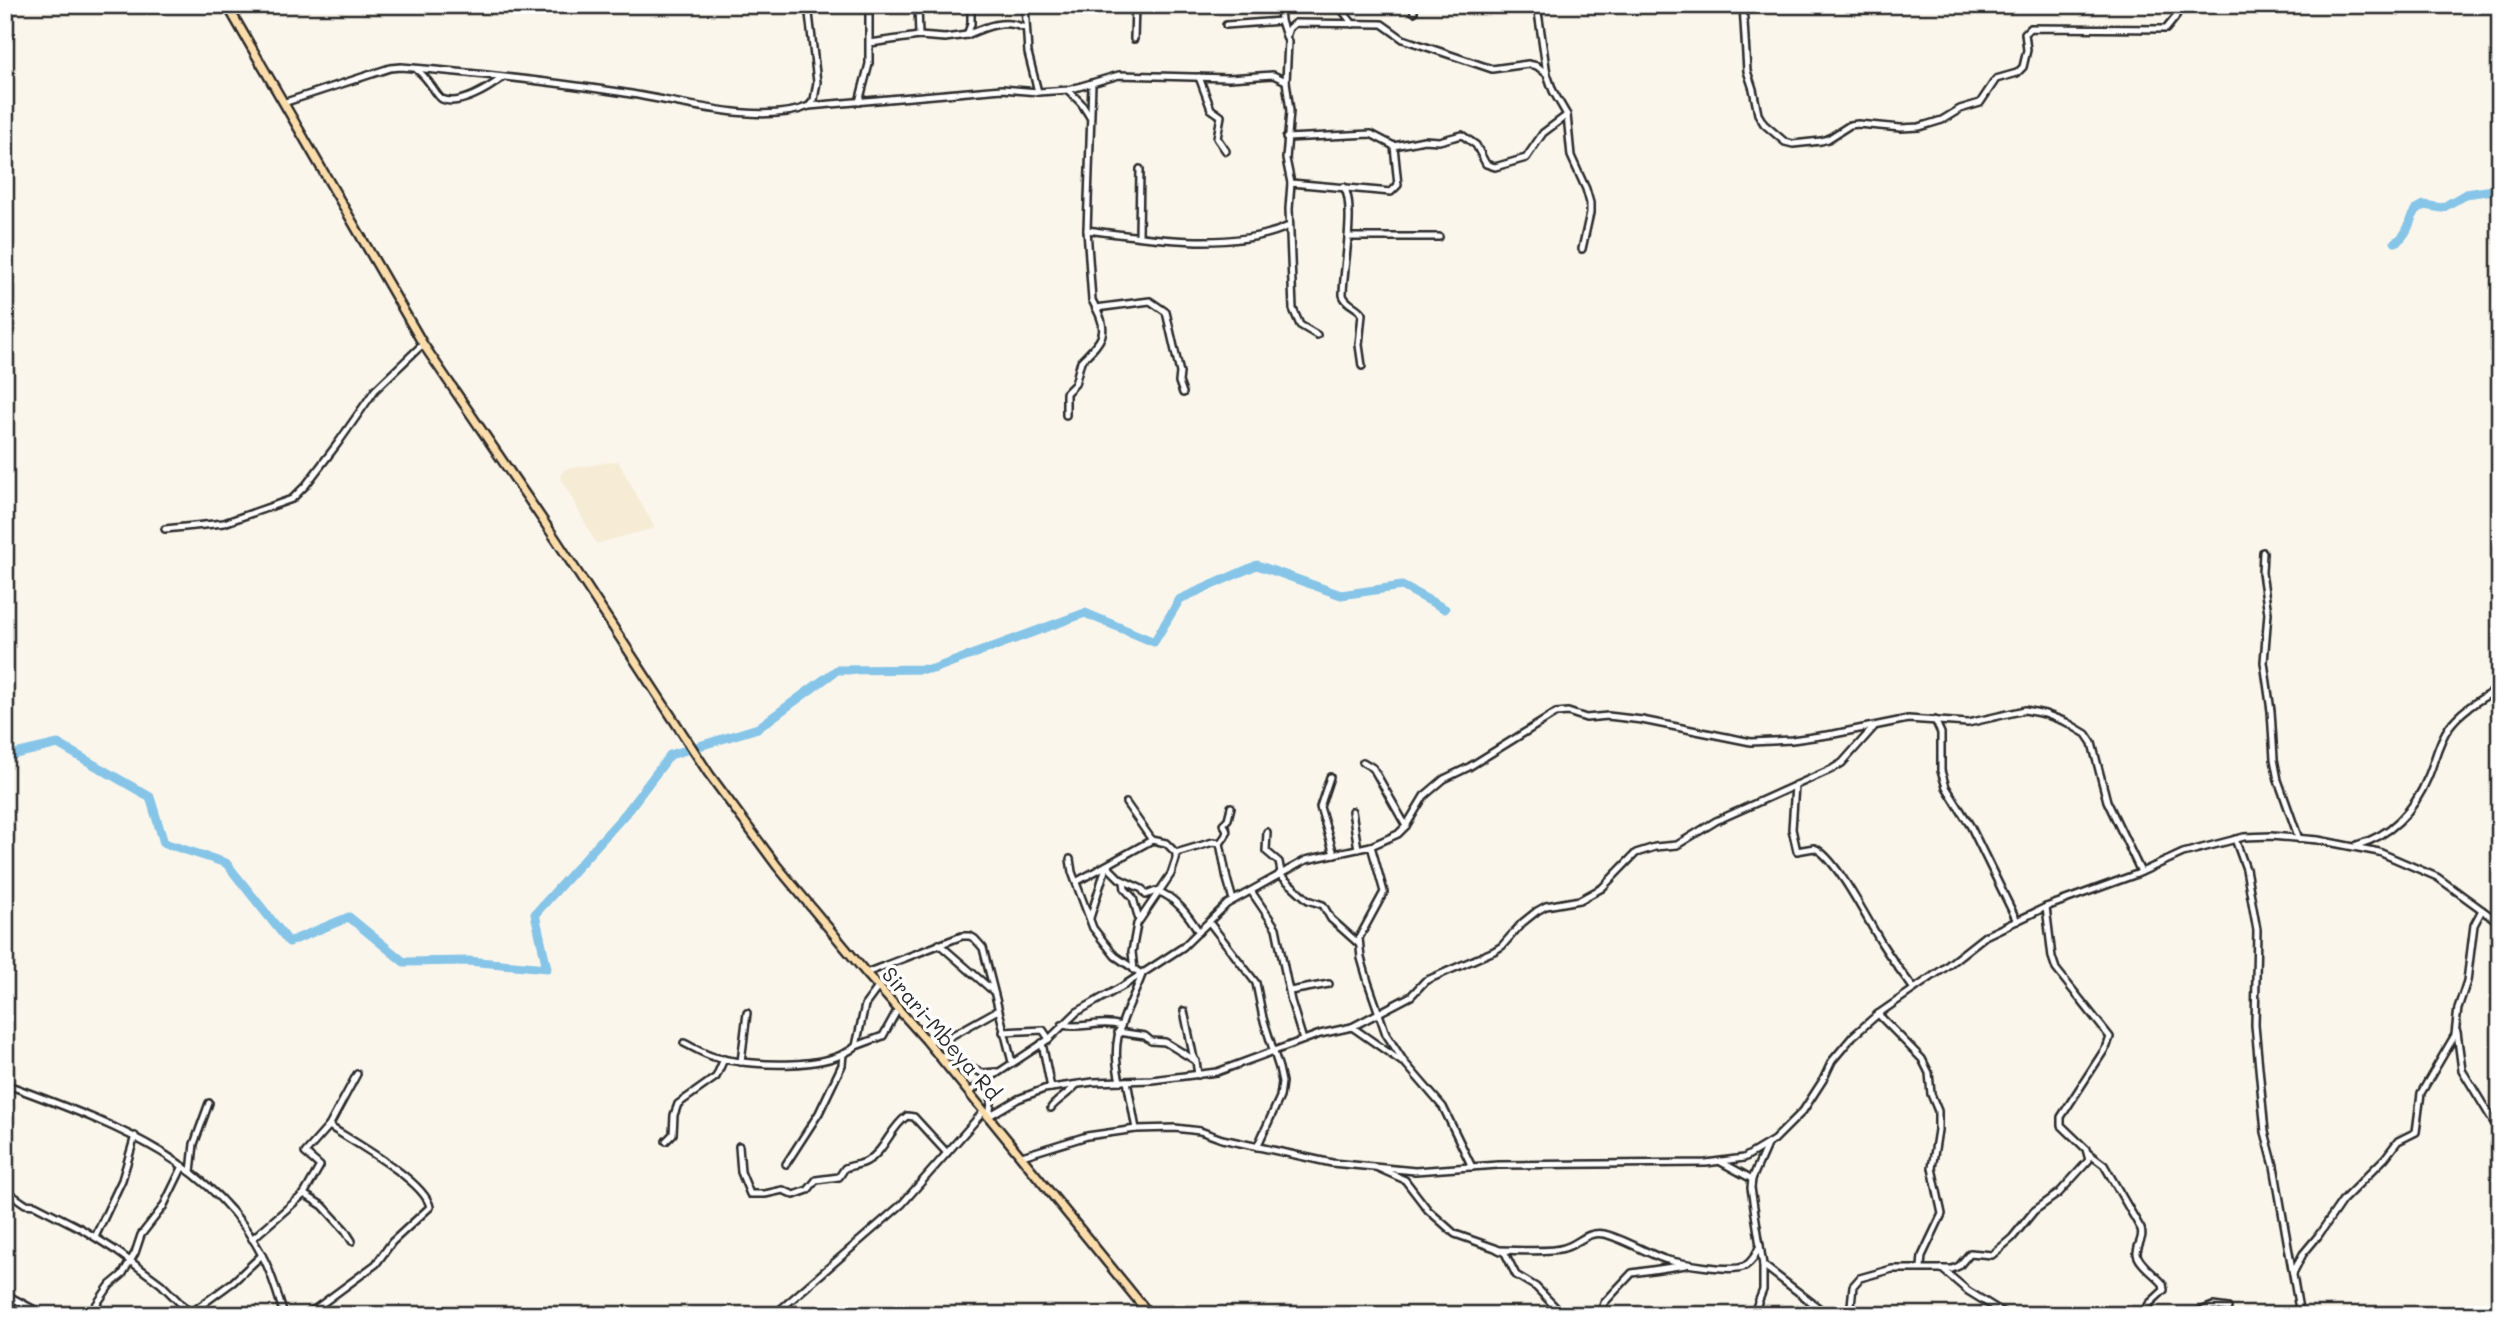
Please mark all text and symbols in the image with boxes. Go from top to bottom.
street label: Sirari-Mbeya Rd [877,961,1008,1105]

